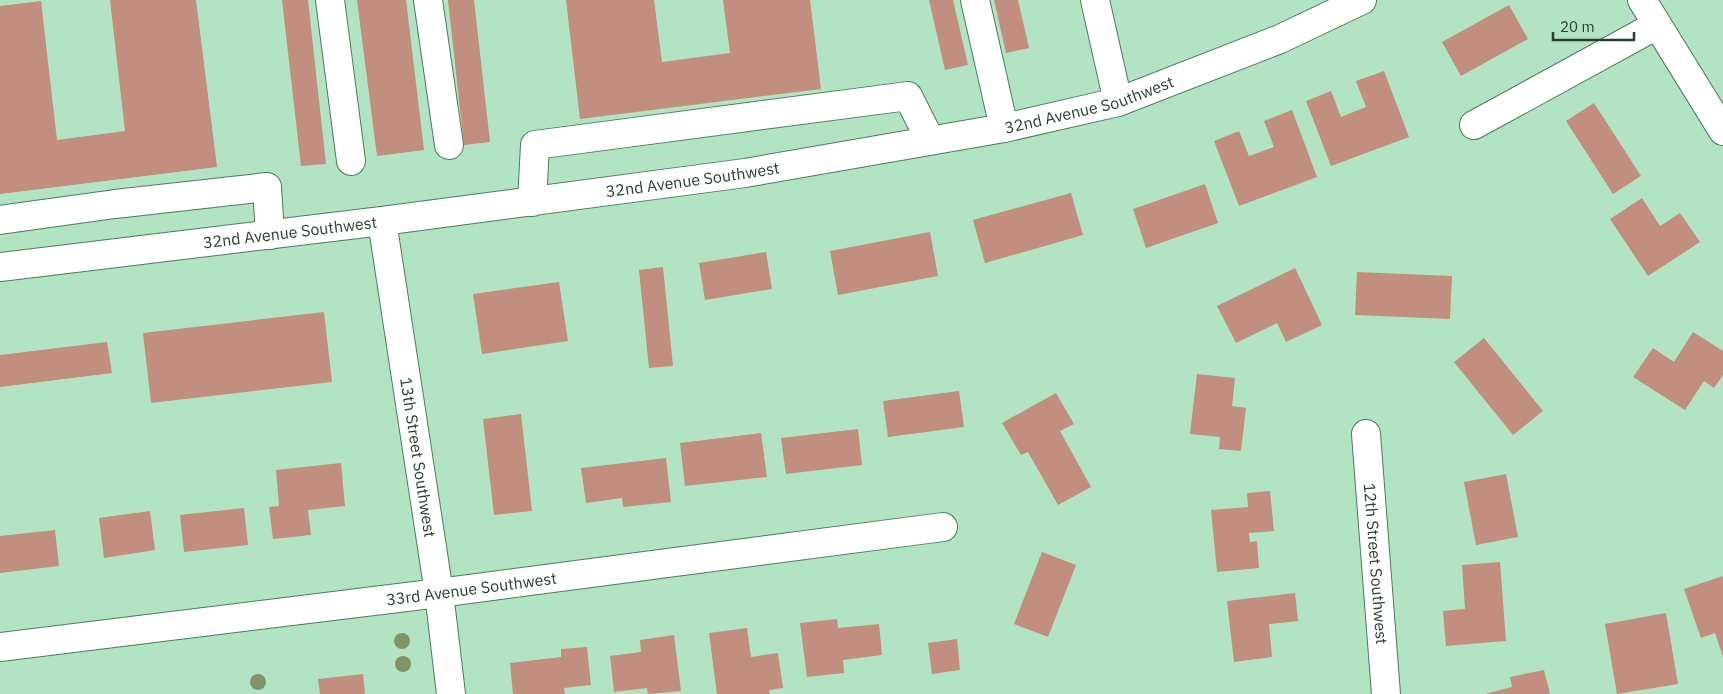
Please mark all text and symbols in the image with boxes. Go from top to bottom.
scale bar [1553,10,1634,42]
text: 20 m [1560,17,1595,36]
street label: 32nd Avenue Southwest [1002,71,1176,138]
street label: 32nd Avenue Southwest [605,157,781,201]
street label: 32nd Avenue Southwest [202,212,378,252]
street label: 13th Street Southwest [396,376,440,539]
street label: 12th Street Southwest [1360,482,1392,645]
street label: 33rd Avenue Southwest [385,568,558,609]

